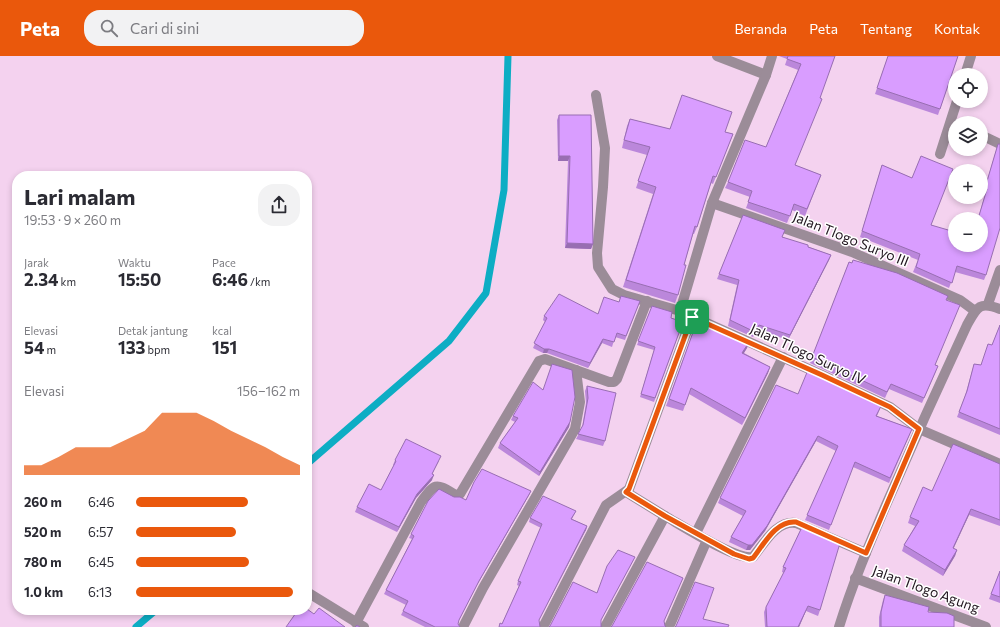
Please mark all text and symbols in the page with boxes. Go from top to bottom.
search box [84,10,364,46]
text: Peta [20,17,60,40]
icon: search [98,17,120,39]
text: Cari di sini [130,19,199,37]
text: Beranda [735,20,787,37]
text: Peta [809,20,838,37]
text: Tentang [860,20,912,37]
text: Kontak [934,20,980,37]
map controls [948,68,988,252]
button: locate [948,68,988,108]
button: layers [948,116,988,156]
button: + [948,164,988,204]
text: Lari malam [24,183,135,210]
button: share [258,184,300,226]
street label: Jalan Tlogo Suryo III [791,207,912,270]
text: 19:53 · 9 × 260 m [24,212,121,228]
button: − [948,212,988,252]
text: Jarak [24,256,49,269]
text: Waktu [118,256,151,269]
text: Pace [212,256,236,269]
text: 2.34 [24,269,59,290]
text: 15:50 [118,269,161,290]
text: 6:46 [212,269,248,290]
text: km [59,275,76,288]
text: /km [248,275,270,288]
pin [675,300,709,334]
icon: arrive [681,306,703,328]
street label: Jalan Tlogo Suryo IV [748,319,869,388]
text: Elevasi [24,324,58,337]
text: Detak jantung [118,324,188,337]
text: kcal [212,324,232,337]
text: 54 [24,337,44,358]
text: 133 [118,337,145,358]
text: 151 [212,337,237,358]
text: m [44,343,56,356]
text: bpm [145,343,170,356]
text: Elevasi [24,383,64,399]
text: 156–162 m [237,383,300,399]
text: 260 m [24,494,62,510]
text: 6:46 [88,494,115,510]
text: 520 m [24,524,61,540]
text: 6:57 [88,524,113,540]
text: 780 m [24,554,62,570]
text: 6:45 [88,554,114,570]
street label: Jalan Tlogo Agung [870,561,982,616]
text: 1.0 km [24,584,63,600]
text: 6:13 [88,584,112,600]

